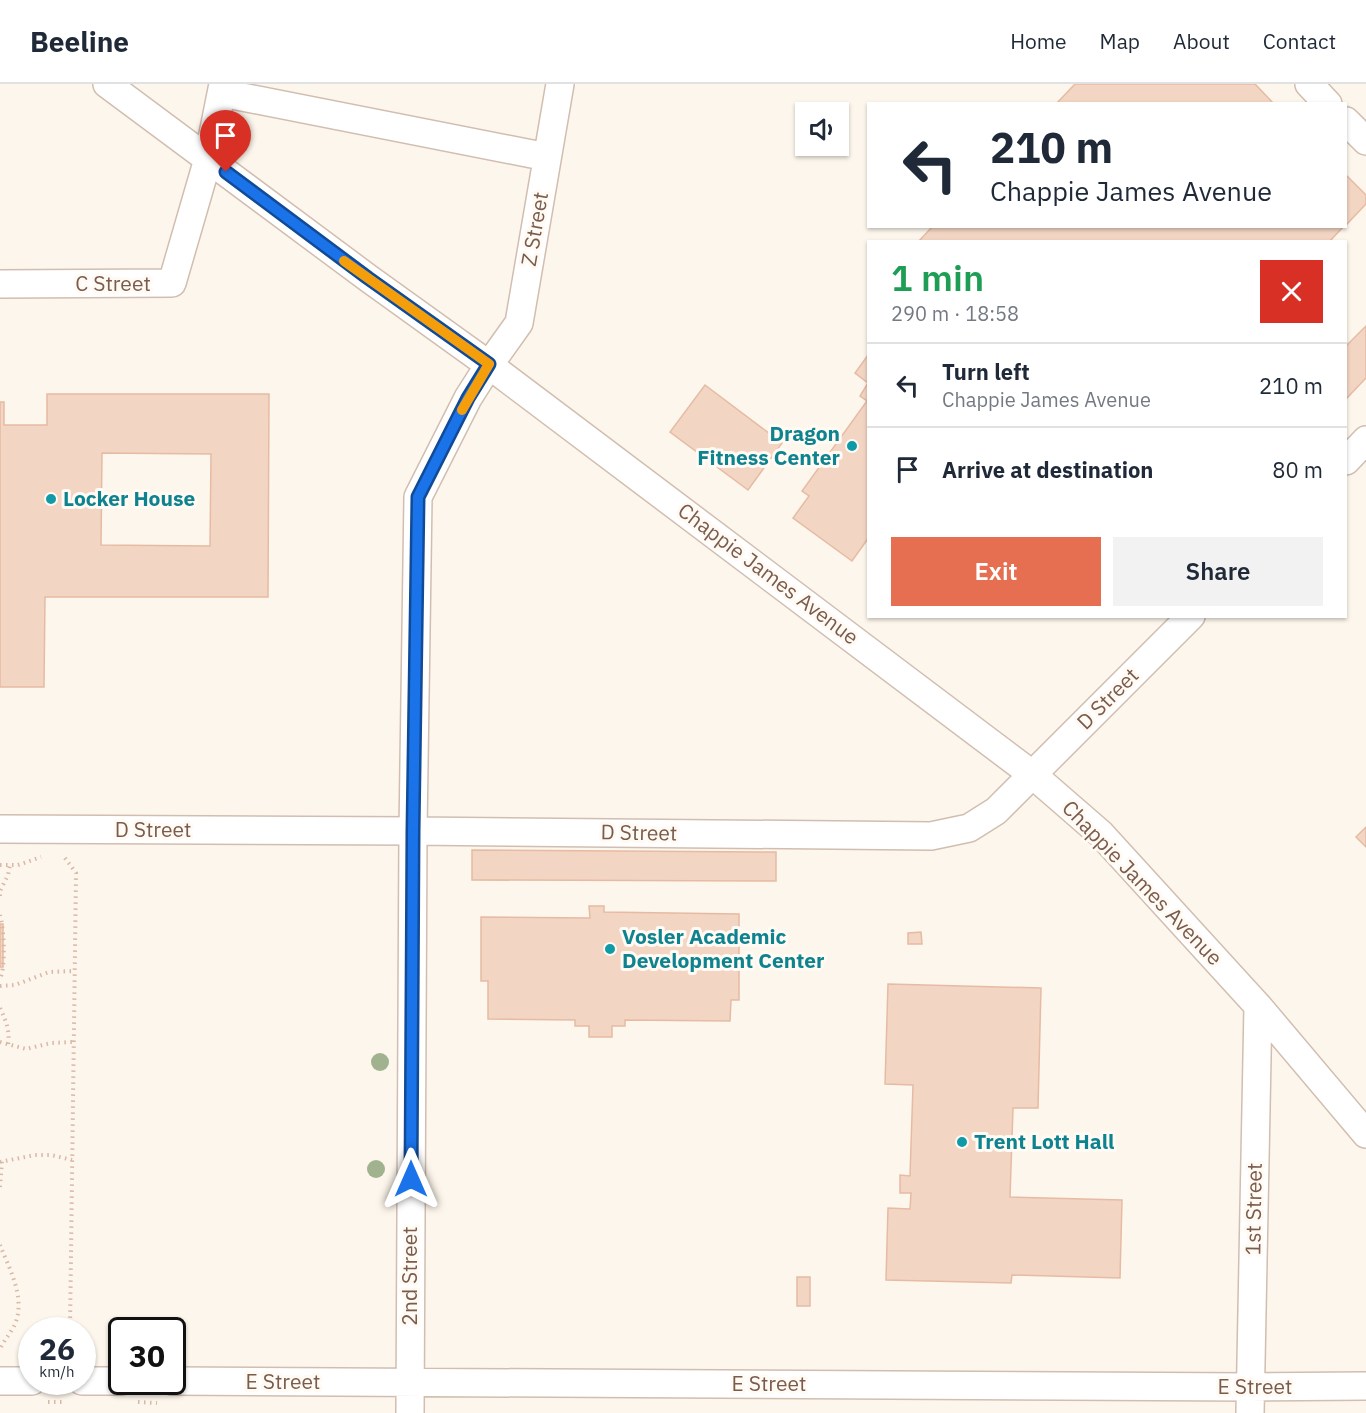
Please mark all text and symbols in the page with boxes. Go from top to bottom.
text: Beeline [30,23,129,60]
text: Home [1010,27,1067,55]
text: Map [1100,27,1140,55]
text: About [1173,27,1230,55]
text: Contact [1263,27,1336,55]
map controls [795,102,849,156]
button: sound [795,102,849,156]
pin [200,110,251,172]
icon: arrive [209,119,242,152]
text: 210 m [990,120,1113,175]
icon: left [891,126,969,204]
text: Chappie James Avenue [990,173,1272,208]
street label: Z Street [514,190,554,268]
text: 1 min [891,254,984,301]
button: close [1260,260,1323,323]
street label: C Street [75,269,151,297]
text: 290 m · 18:58 [891,300,1019,327]
text: Turn left [942,357,1030,386]
icon: left [891,369,924,402]
text: 210 m [1259,371,1323,400]
text: Chappie James Avenue [942,386,1151,413]
place label: Dragon Fitness Center [697,419,841,471]
marker: Dragon Fitness Center [845,439,859,453]
icon: arrive [891,453,924,486]
text: Arrive at destination [942,455,1153,484]
text: 80 m [1272,455,1323,484]
place label: Locker House [63,484,196,512]
marker: Locker House [44,492,58,506]
street label: Chappie James Avenue [673,496,865,650]
button: Exit [891,537,1101,606]
button: Share [1113,537,1323,606]
street label: D Street [1070,661,1144,735]
street label: Chappie James Avenue [1056,794,1229,971]
street label: D Street [115,815,191,843]
street label: D Street [600,817,678,847]
place label: Vosler Academic Development Center [622,922,825,974]
marker: Vosler Academic Development Center [603,942,617,956]
place label: Trent Lott Hall [974,1127,1114,1155]
marker: Trent Lott Hall [955,1135,969,1149]
position arrow [379,1147,443,1211]
street label: 1st Street [1238,1162,1268,1256]
street label: 2nd Street [395,1226,423,1326]
speed limit sign: 30 [108,1317,186,1395]
text: 26 [39,1329,75,1368]
text: km/h [39,1362,75,1381]
street label: E Street [246,1367,320,1395]
street label: E Street [732,1369,806,1397]
street label: E Street [1218,1372,1292,1400]

